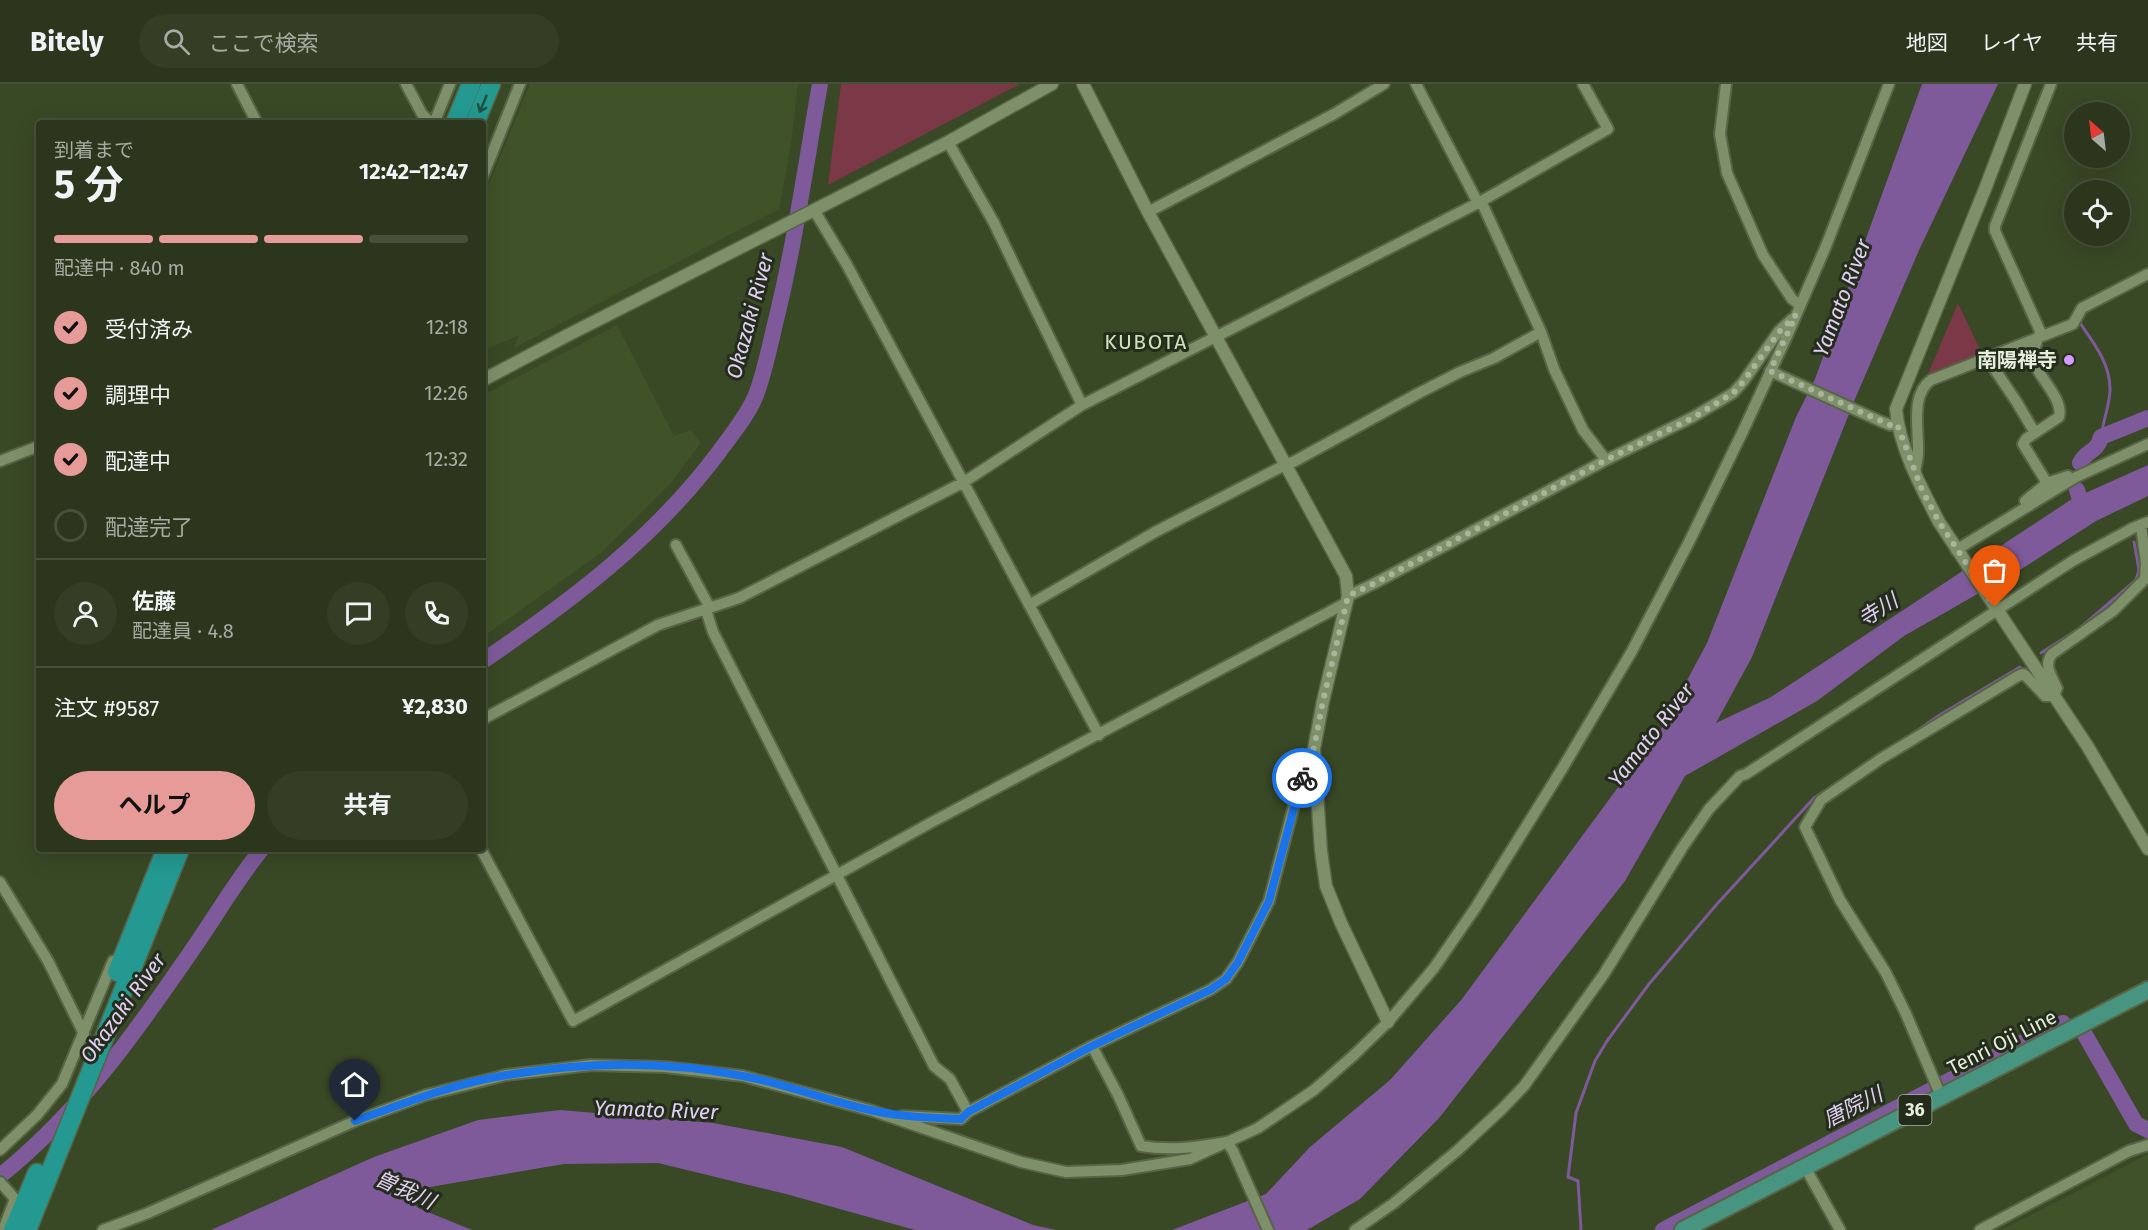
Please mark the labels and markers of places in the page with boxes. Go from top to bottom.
place label: 南陽禅寺 [1977,348,2057,372]
marker: 南陽禅寺 [2062,353,2076,367]
pin [1969,545,2020,607]
pin [329,1059,380,1121]

